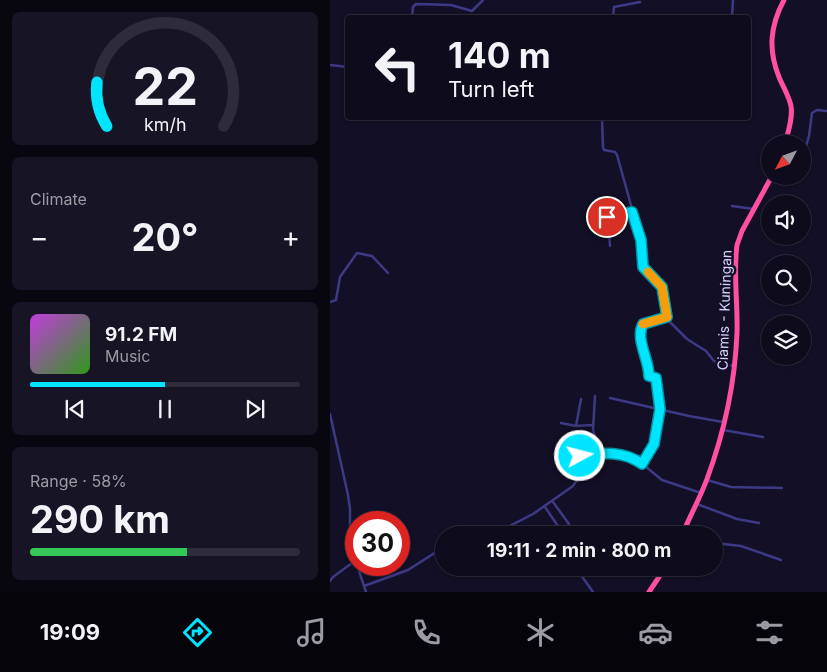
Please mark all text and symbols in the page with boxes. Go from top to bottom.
text: 140 m [448,34,551,76]
icon: left [365,35,430,100]
text: 22 [132,55,198,118]
text: Turn left [448,76,534,102]
text: km/h [144,114,186,135]
north arrow [761,135,811,185]
map controls [761,135,811,365]
text: Climate [30,189,87,209]
button: sound [761,195,811,245]
pin [586,196,628,238]
icon: arrive [593,203,621,231]
text: 20° [131,214,199,260]
text: − [30,220,49,254]
text: + [281,220,300,254]
street label: Ciamis - Kuningan [713,249,735,371]
button: search [761,255,811,305]
button: layers [761,315,811,365]
text: 91.2 FM [105,323,177,346]
text: Music [105,346,150,366]
icon: previous [61,395,89,423]
icon: pause [151,395,179,423]
icon: next [241,395,269,423]
position arrow [553,429,605,481]
text: Range · 58% [30,471,127,491]
text: 290 km [30,496,170,542]
speed limit sign: 30 [345,511,410,576]
text: 19:11 · 2 min · 800 m [487,539,671,562]
icon: directions [180,615,215,650]
icon: music [294,615,329,650]
icon: phone [409,615,444,650]
icon: climate [523,615,558,650]
icon: car [638,615,673,650]
icon: filters [752,615,787,650]
text: 19:09 [40,619,100,645]

